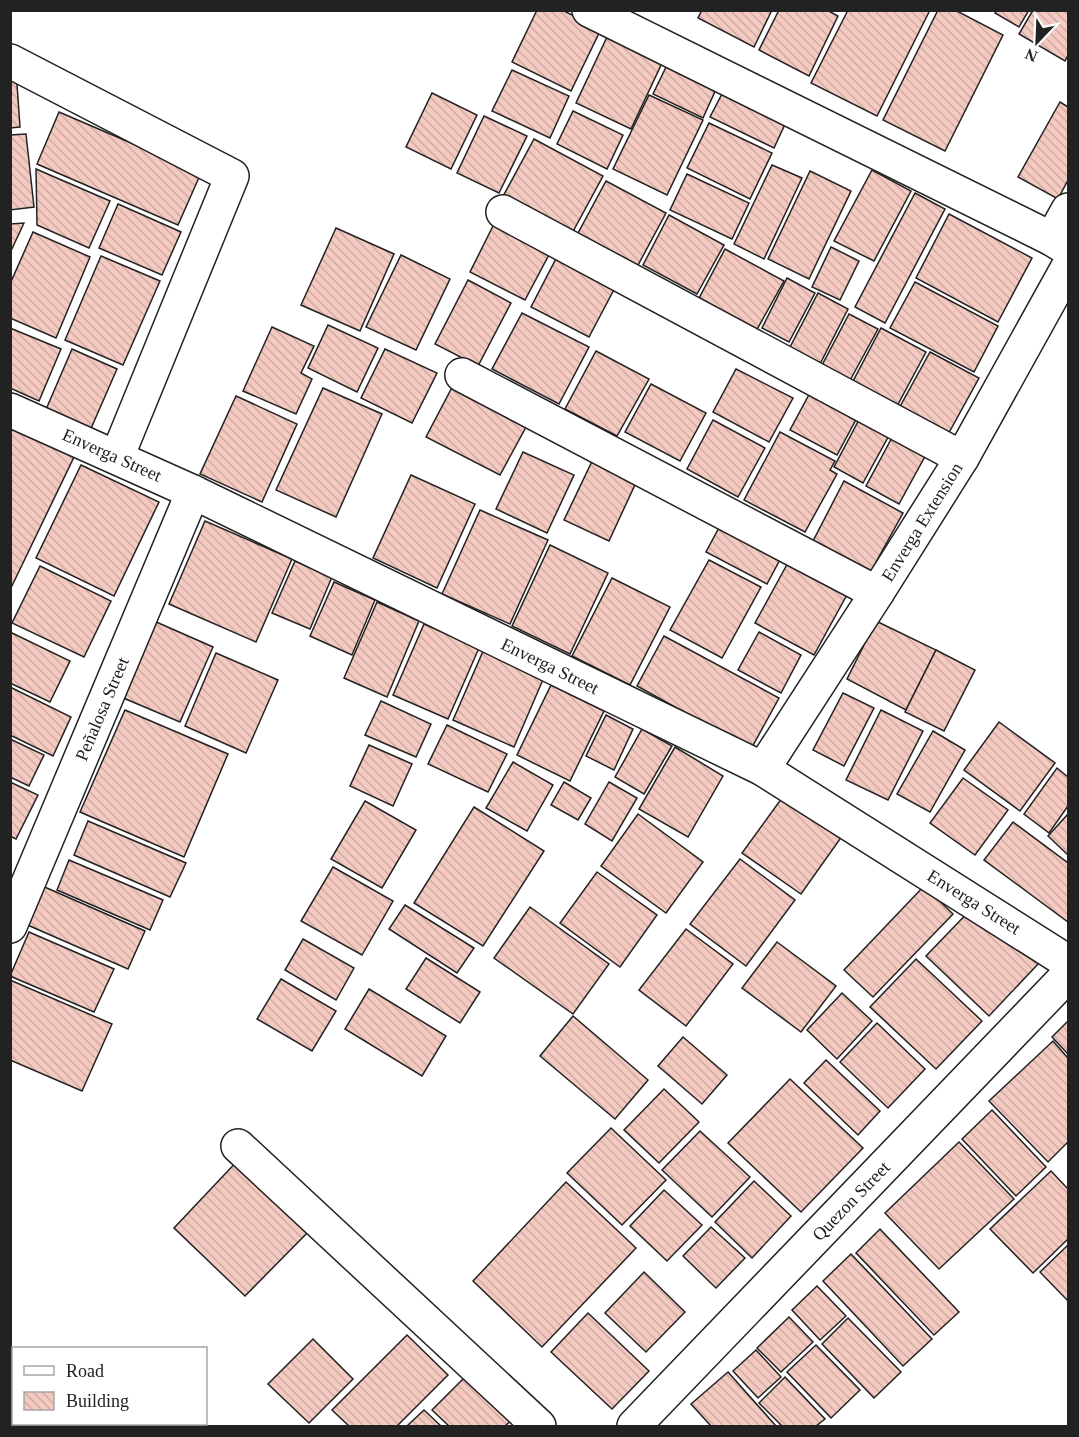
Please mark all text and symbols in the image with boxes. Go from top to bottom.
north arrow [1007,12,1067,72]
text: N [1022,45,1040,65]
street label: Enverga Street [59,424,165,486]
street label: Enverga Extension [877,459,967,585]
street label: Enverga Street [498,634,602,698]
street label: Peñalosa Street [71,654,133,764]
street label: Enverga Street [924,865,1024,939]
street label: Quezon Street [808,1157,894,1245]
legend [12,1347,207,1425]
text: Road [66,1361,104,1381]
text: Building [66,1391,129,1411]

